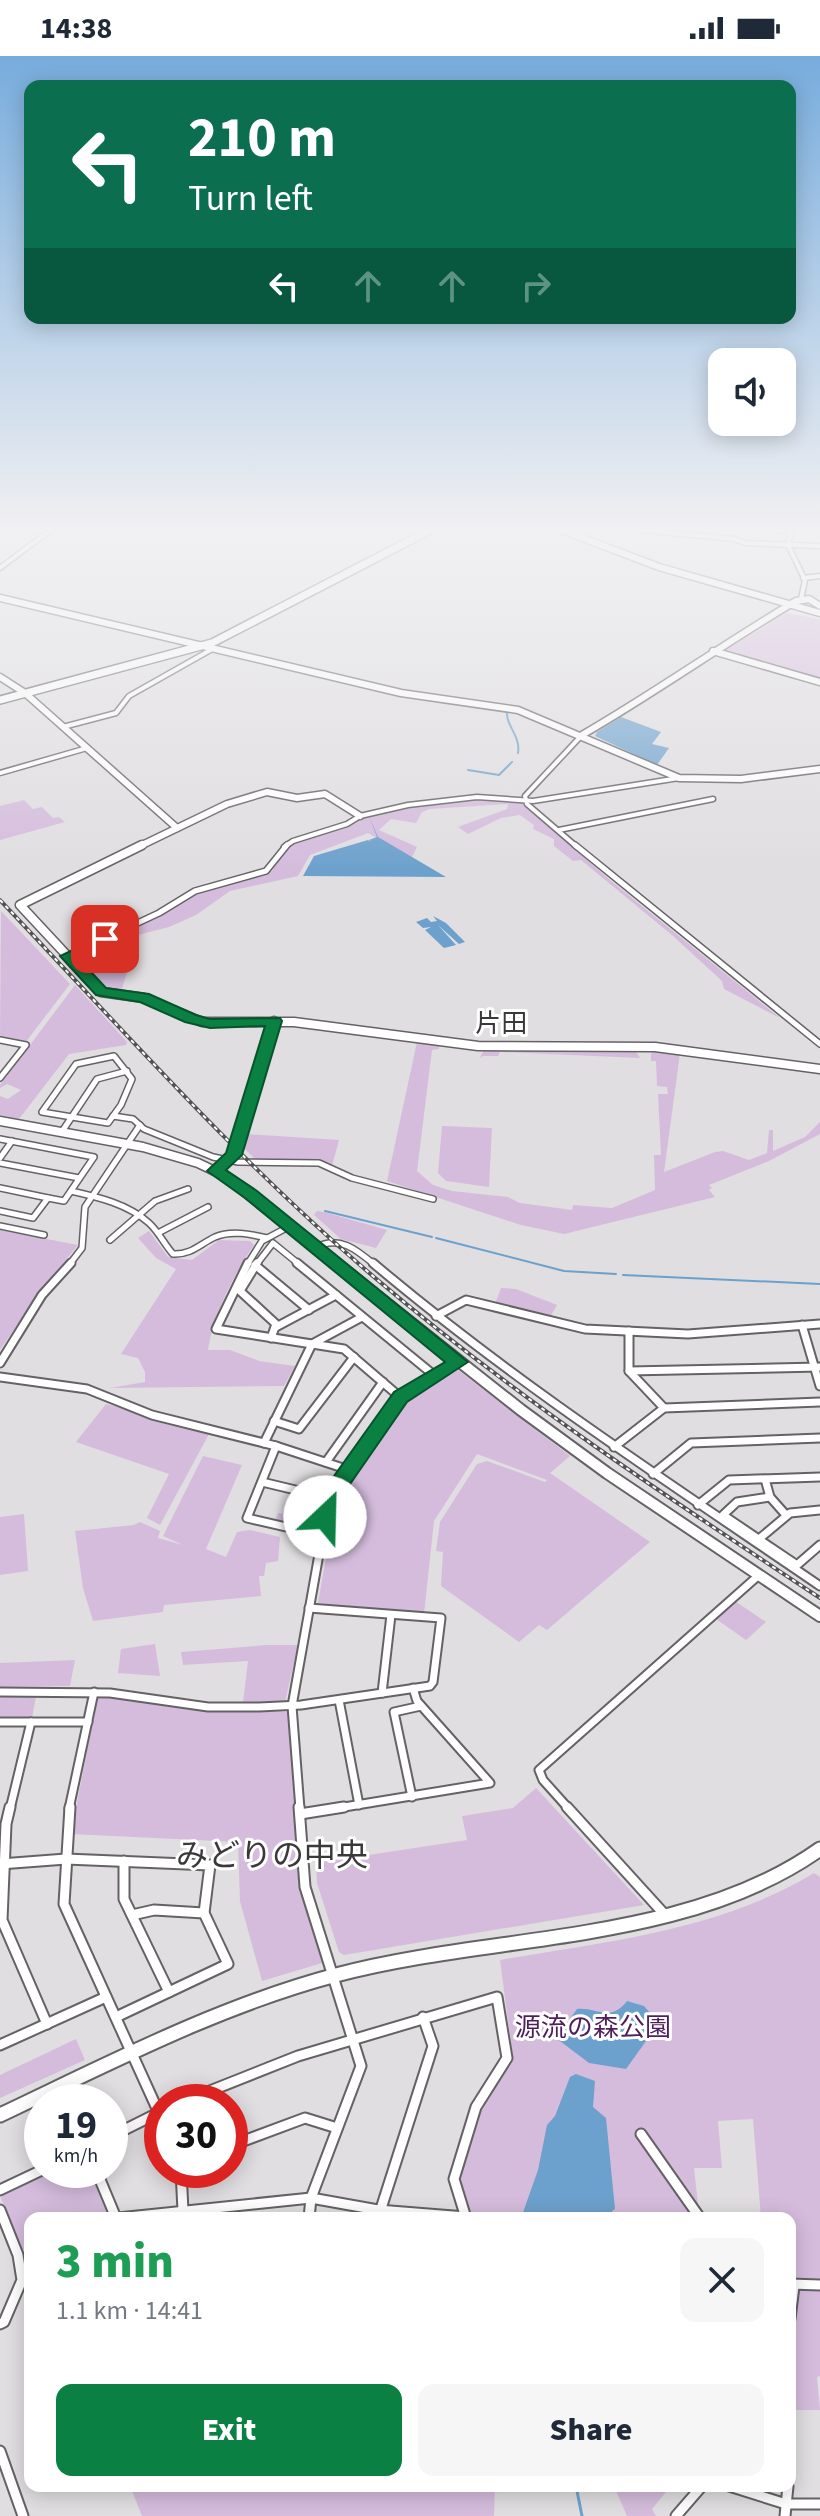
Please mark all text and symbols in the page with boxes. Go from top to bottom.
text: 14:38 [40,7,112,50]
text: 210 m [188,99,336,178]
icon: left [56,112,160,216]
text: Turn left [188,173,313,224]
icon: left [262,264,306,308]
icon: ahead [346,264,390,308]
icon: ahead [430,264,474,308]
icon: right [514,264,558,308]
map controls [708,348,796,436]
button: sound [708,348,796,436]
pin [71,905,139,973]
icon: arrive [83,917,127,961]
district label: 片田 [475,1005,527,1042]
position arrow [283,1475,367,1559]
district label: みどりの中央 [176,1833,368,1879]
park label: 源流の森公園 [515,2009,671,2046]
speed limit sign: 30 [144,2084,248,2188]
text: 19 [55,2097,97,2154]
text: km/h [54,2142,98,2170]
text: 3 min [56,2228,174,2296]
button: close [680,2238,764,2322]
text: 1.1 km · 14:41 [56,2292,203,2329]
button: Exit [56,2384,402,2476]
button: Share [418,2384,764,2476]

